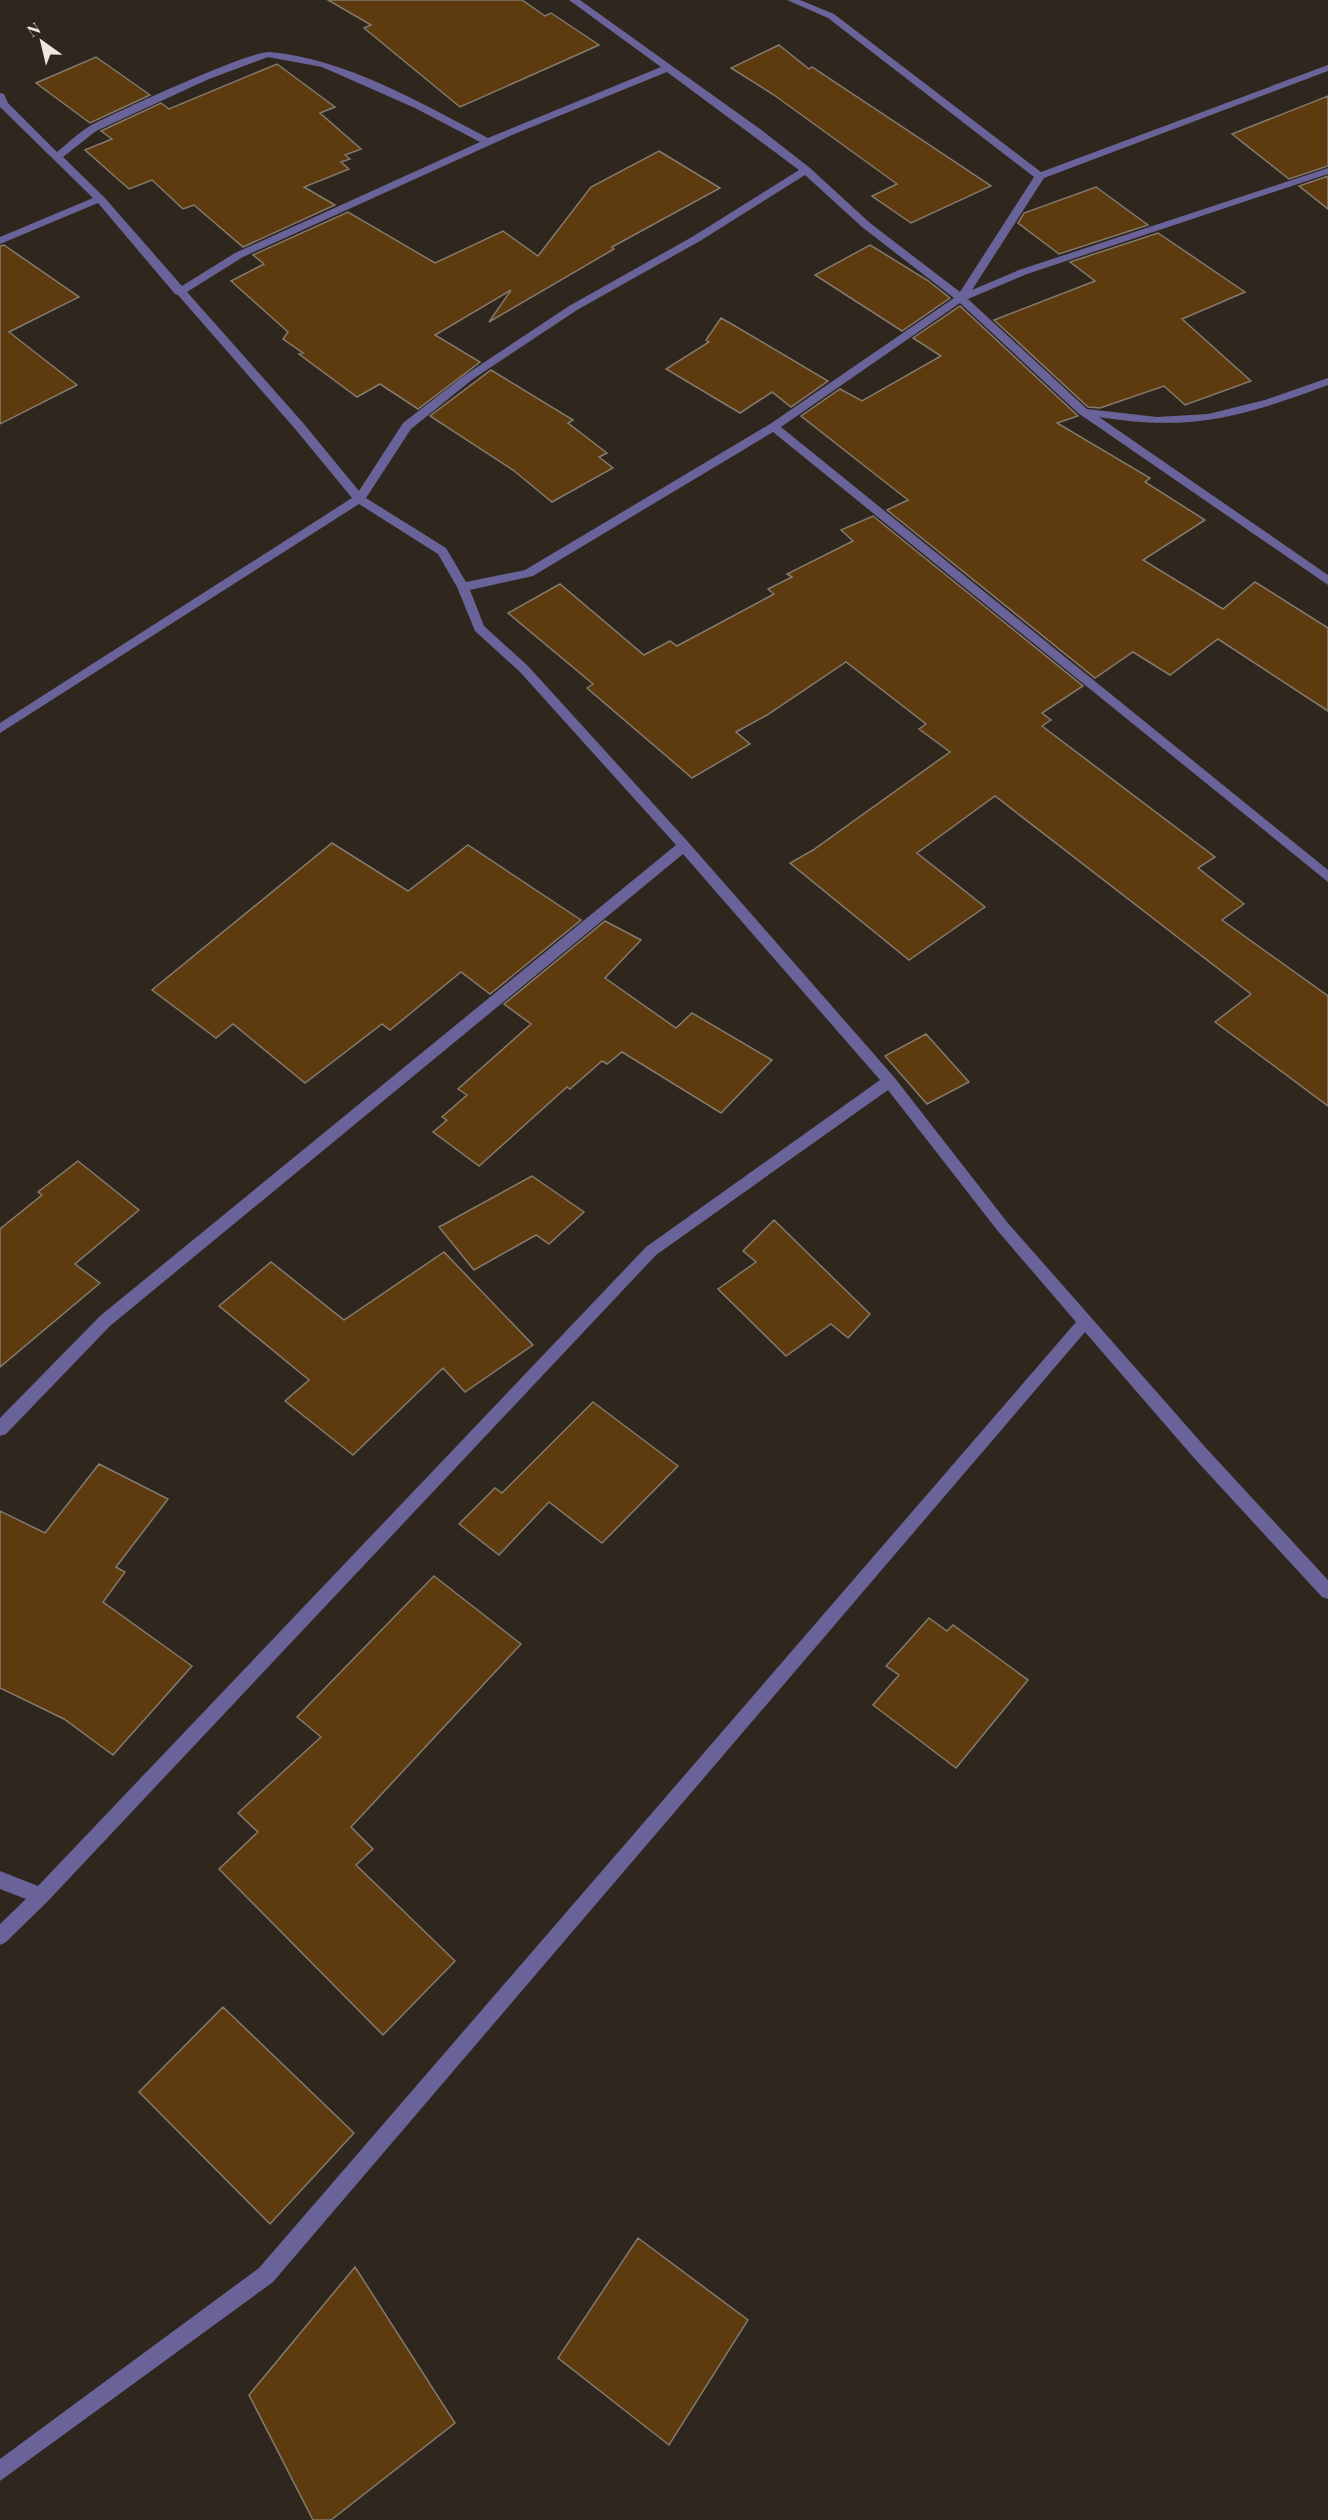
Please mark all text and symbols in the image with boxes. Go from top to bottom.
north arrow [12,12,72,72]
text: N [23,17,44,41]

